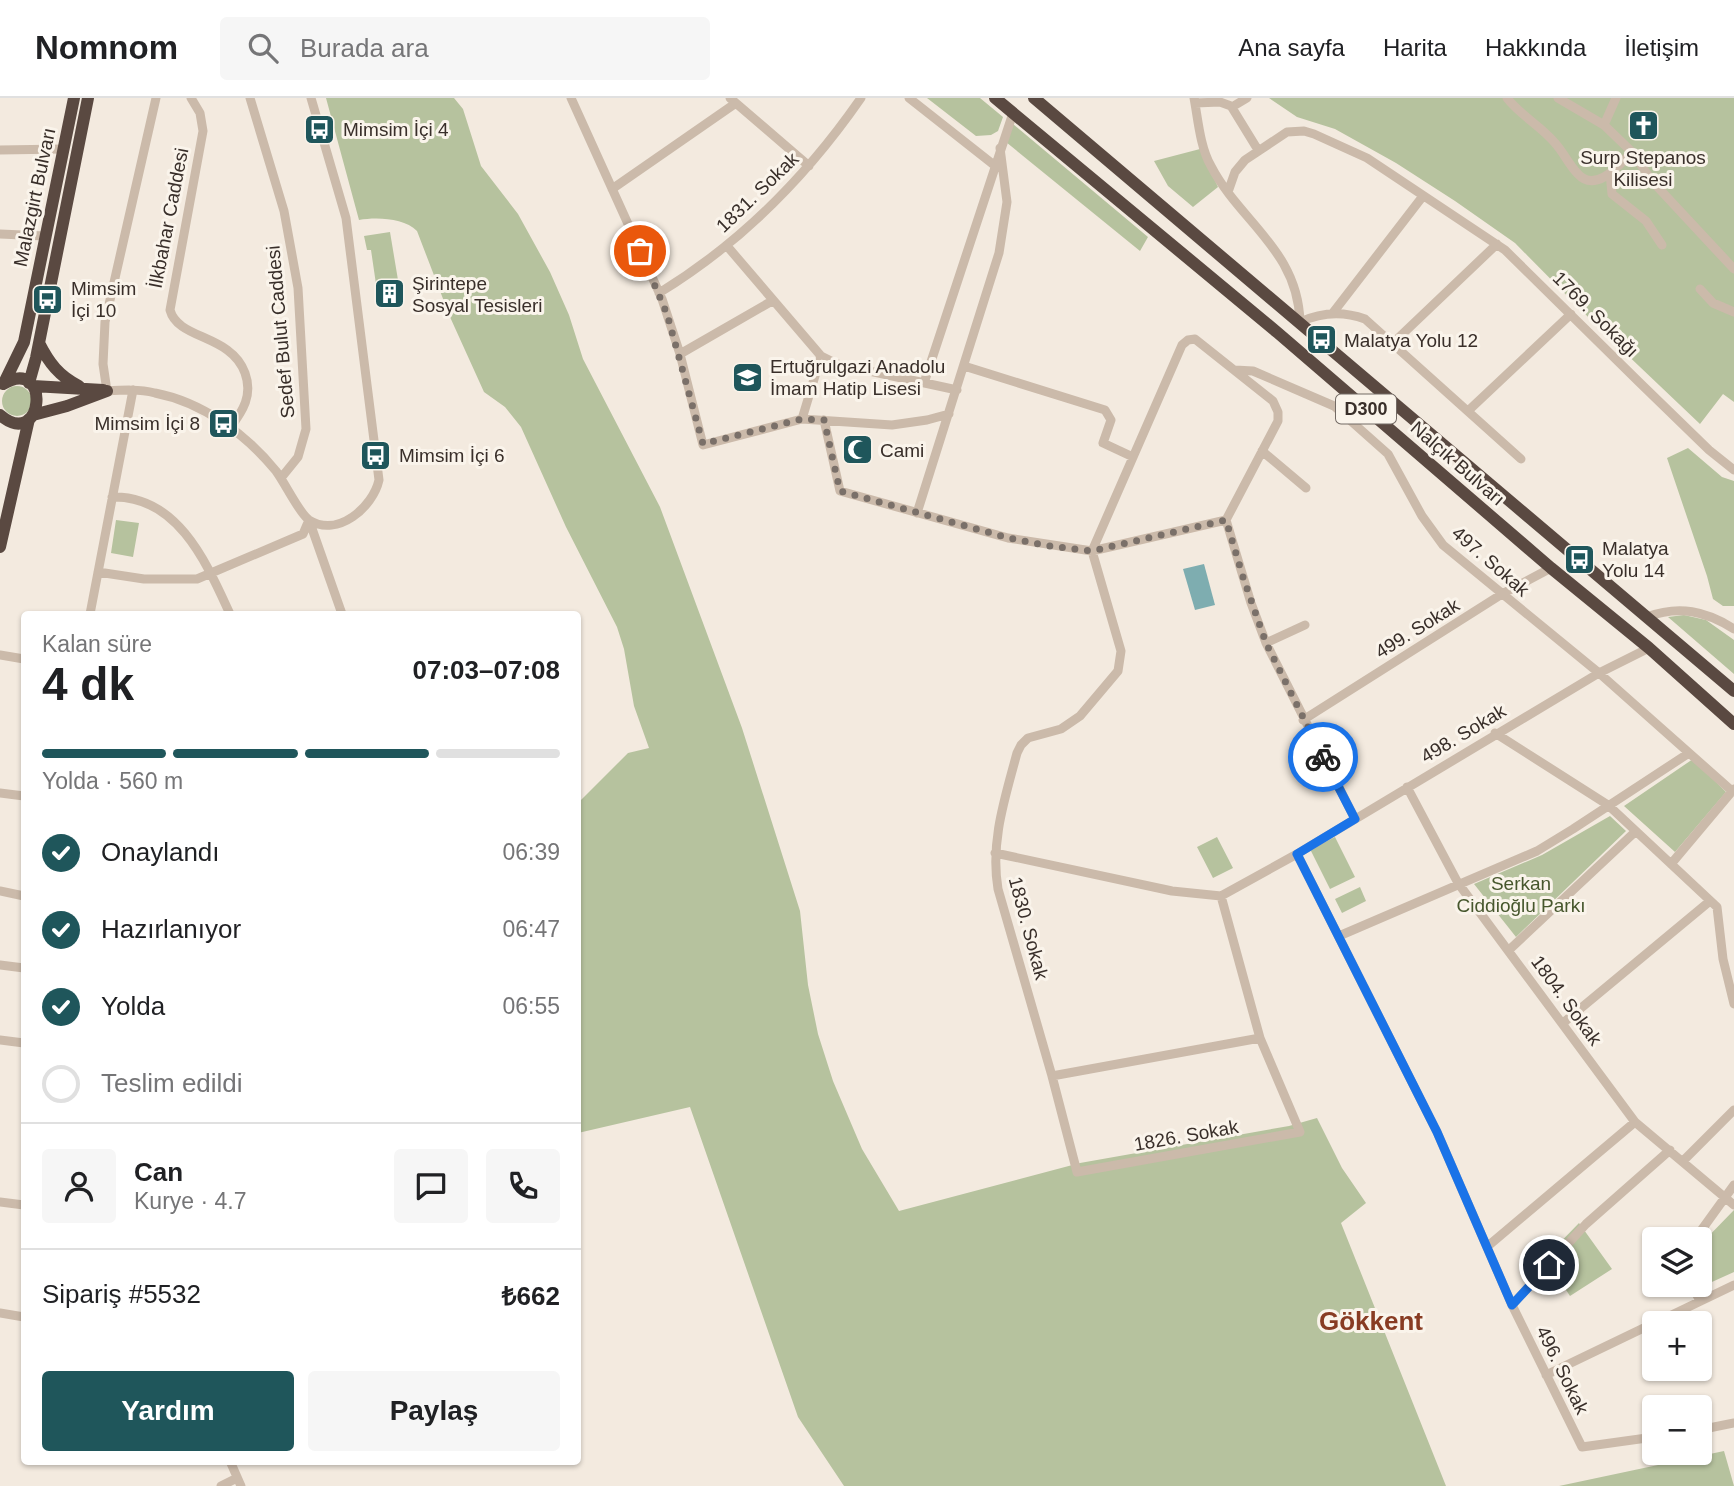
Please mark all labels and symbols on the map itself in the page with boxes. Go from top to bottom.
church icon: Surp Stepanos Kilisesi [1626,109,1660,143]
bus stop icon: Mimsim İçi 4 [303,112,337,146]
place label: Mimsim İçi 4 [343,119,449,140]
street label: Malazgirt Bulvarı [10,126,59,268]
street label: İlkbahar Caddesi [145,146,192,290]
place label: Surp Stepanos Kilisesi [1580,147,1706,190]
street label: 1831. Sokak [712,148,803,237]
pin [610,221,670,281]
street label: Sedef Bulut Caddesi [262,245,299,419]
street label: 1769. Sokağı [1549,267,1643,361]
place label: Şirintepe Sosyal Tesisleri [412,273,543,316]
building icon: Şirintepe Sosyal Tesisleri [372,277,406,311]
place label: Mimsim İçi 10 [71,278,136,321]
bus stop icon: Mimsim İçi 10 [31,282,65,316]
bus stop icon: Malatya Yolu 12 [1304,323,1338,357]
place label: Malatya Yolu 12 [1344,330,1478,351]
place label: Ertuğrulgazi Anadolu İmam Hatip Lisesi [770,356,945,399]
school or university icon: Ertuğrulgazi Anadolu İmam Hatip Lisesi [730,360,764,394]
road number: D300 [1336,394,1396,424]
bus stop icon: Mimsim İçi 8 [206,406,240,440]
place label: Mimsim İçi 8 [94,413,200,434]
street label: Nalçık Bulvarı [1407,417,1509,510]
mosque icon: Cami [840,433,874,467]
bus stop icon: Mimsim İçi 6 [359,438,393,472]
place label: Cami [880,440,924,461]
place label: Mimsim İçi 6 [399,445,505,466]
street label: 497. Sokak [1448,522,1534,601]
place label: Malatya Yolu 14 [1602,538,1669,581]
bus stop icon: Malatya Yolu 14 [1562,542,1596,576]
street label: 499. Sokak [1371,594,1464,663]
street label: 498. Sokak [1417,700,1510,767]
courier [1288,722,1358,792]
park label: Serkan Ciddioğlu Parkı [1457,873,1585,916]
street label: 1830. Sokak [1005,874,1052,982]
street label: 1804. Sokak [1527,951,1606,1050]
street label: 1826. Sokak [1132,1116,1240,1155]
pin [1519,1235,1579,1295]
district label: Gökkent [1319,1306,1423,1336]
street label: 496. Sokak [1532,1323,1593,1418]

